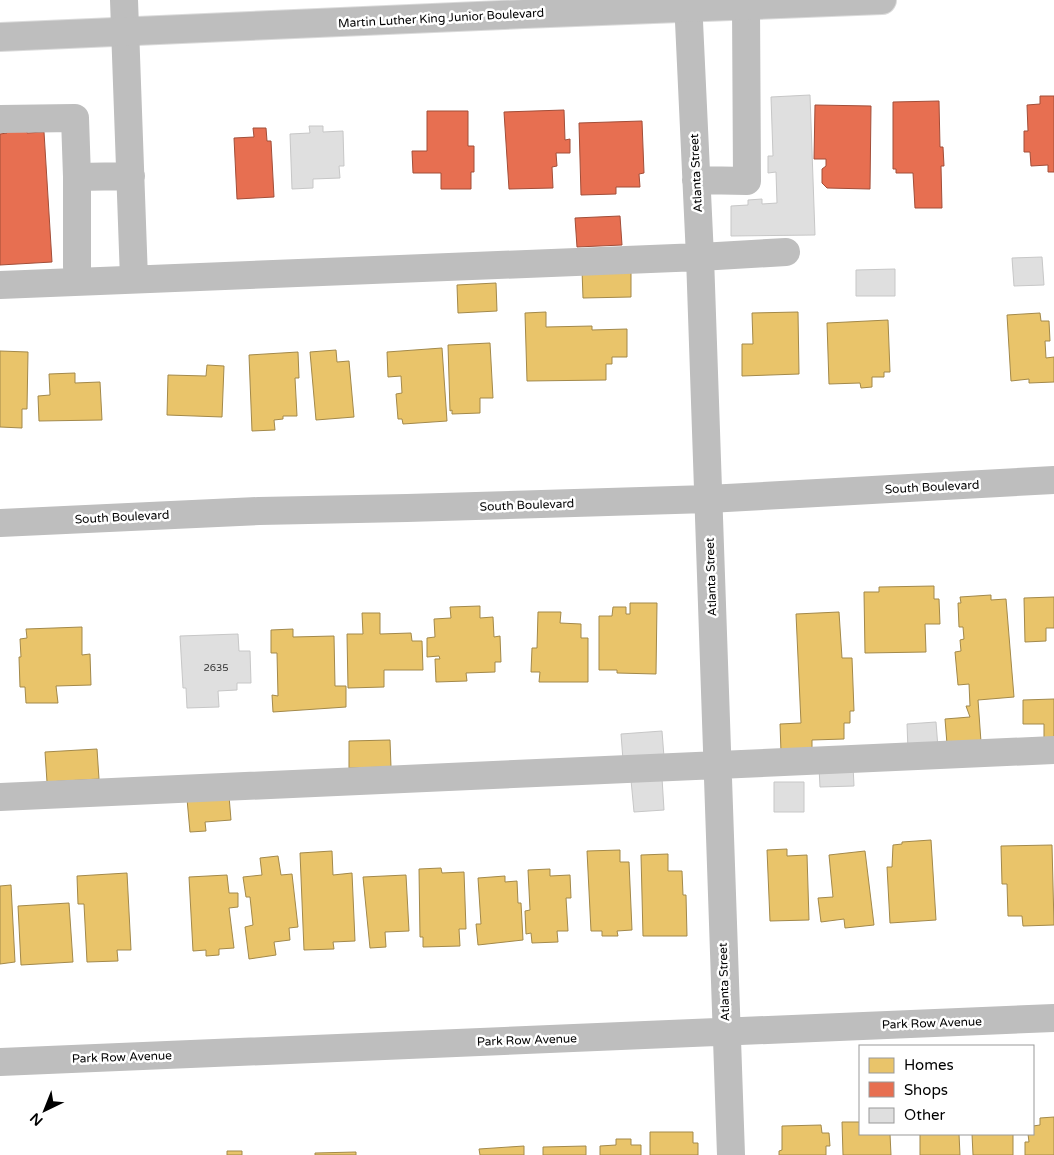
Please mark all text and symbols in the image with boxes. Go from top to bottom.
street label: Martin Luther King Junior Boulevard [338,6,544,30]
street label: Atlanta Street [687,133,705,213]
street label: South Boulevard [884,478,980,496]
street label: South Boulevard [479,496,575,514]
street label: South Boulevard [74,508,170,526]
street label: Atlanta Street [703,537,719,617]
house number: 2635 [203,662,229,674]
street label: Atlanta Street [716,942,732,1022]
street label: Park Row Avenue [882,1014,982,1032]
street label: Park Row Avenue [477,1031,577,1049]
legend [859,1045,1034,1135]
street label: Park Row Avenue [72,1048,172,1066]
text: Homes [904,1056,954,1074]
text: Shops [904,1081,948,1099]
north arrow [20,1085,70,1135]
text: Other [904,1106,946,1124]
text: N [27,1109,46,1129]

